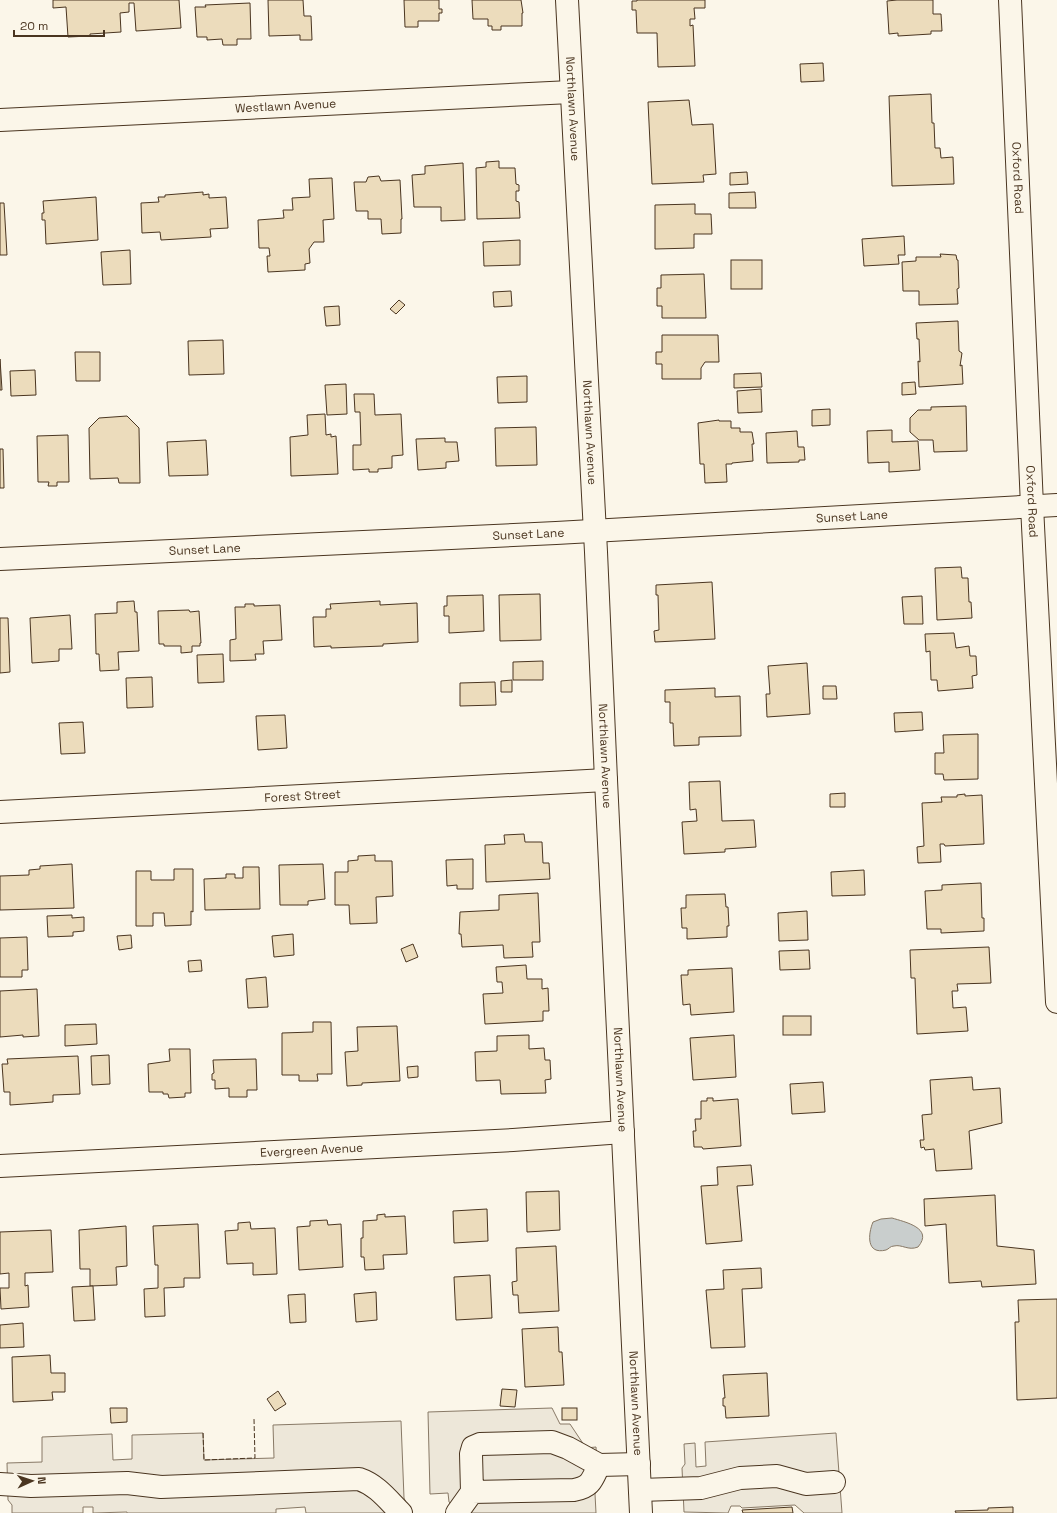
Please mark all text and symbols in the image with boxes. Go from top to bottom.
scale bar [14,12,104,38]
text: 20 m [20,18,48,34]
street label: Northlawn Avenue [562,56,583,162]
street label: Westlawn Avenue [235,96,337,116]
street label: Oxford Road [1008,141,1027,214]
street label: Northlawn Avenue [579,380,600,485]
street label: Oxford Road [1022,465,1042,538]
street label: Sunset Lane [816,506,888,526]
street label: Sunset Lane [492,525,565,544]
street label: Sunset Lane [169,540,241,559]
street label: Northlawn Avenue [595,703,615,809]
street label: Forest Street [264,786,341,806]
street label: Northlawn Avenue [610,1027,631,1132]
street label: Evergreen Avenue [260,1140,364,1161]
street label: Northlawn Avenue [625,1351,646,1456]
north arrow [12,1461,52,1501]
text: N [35,1476,49,1485]

